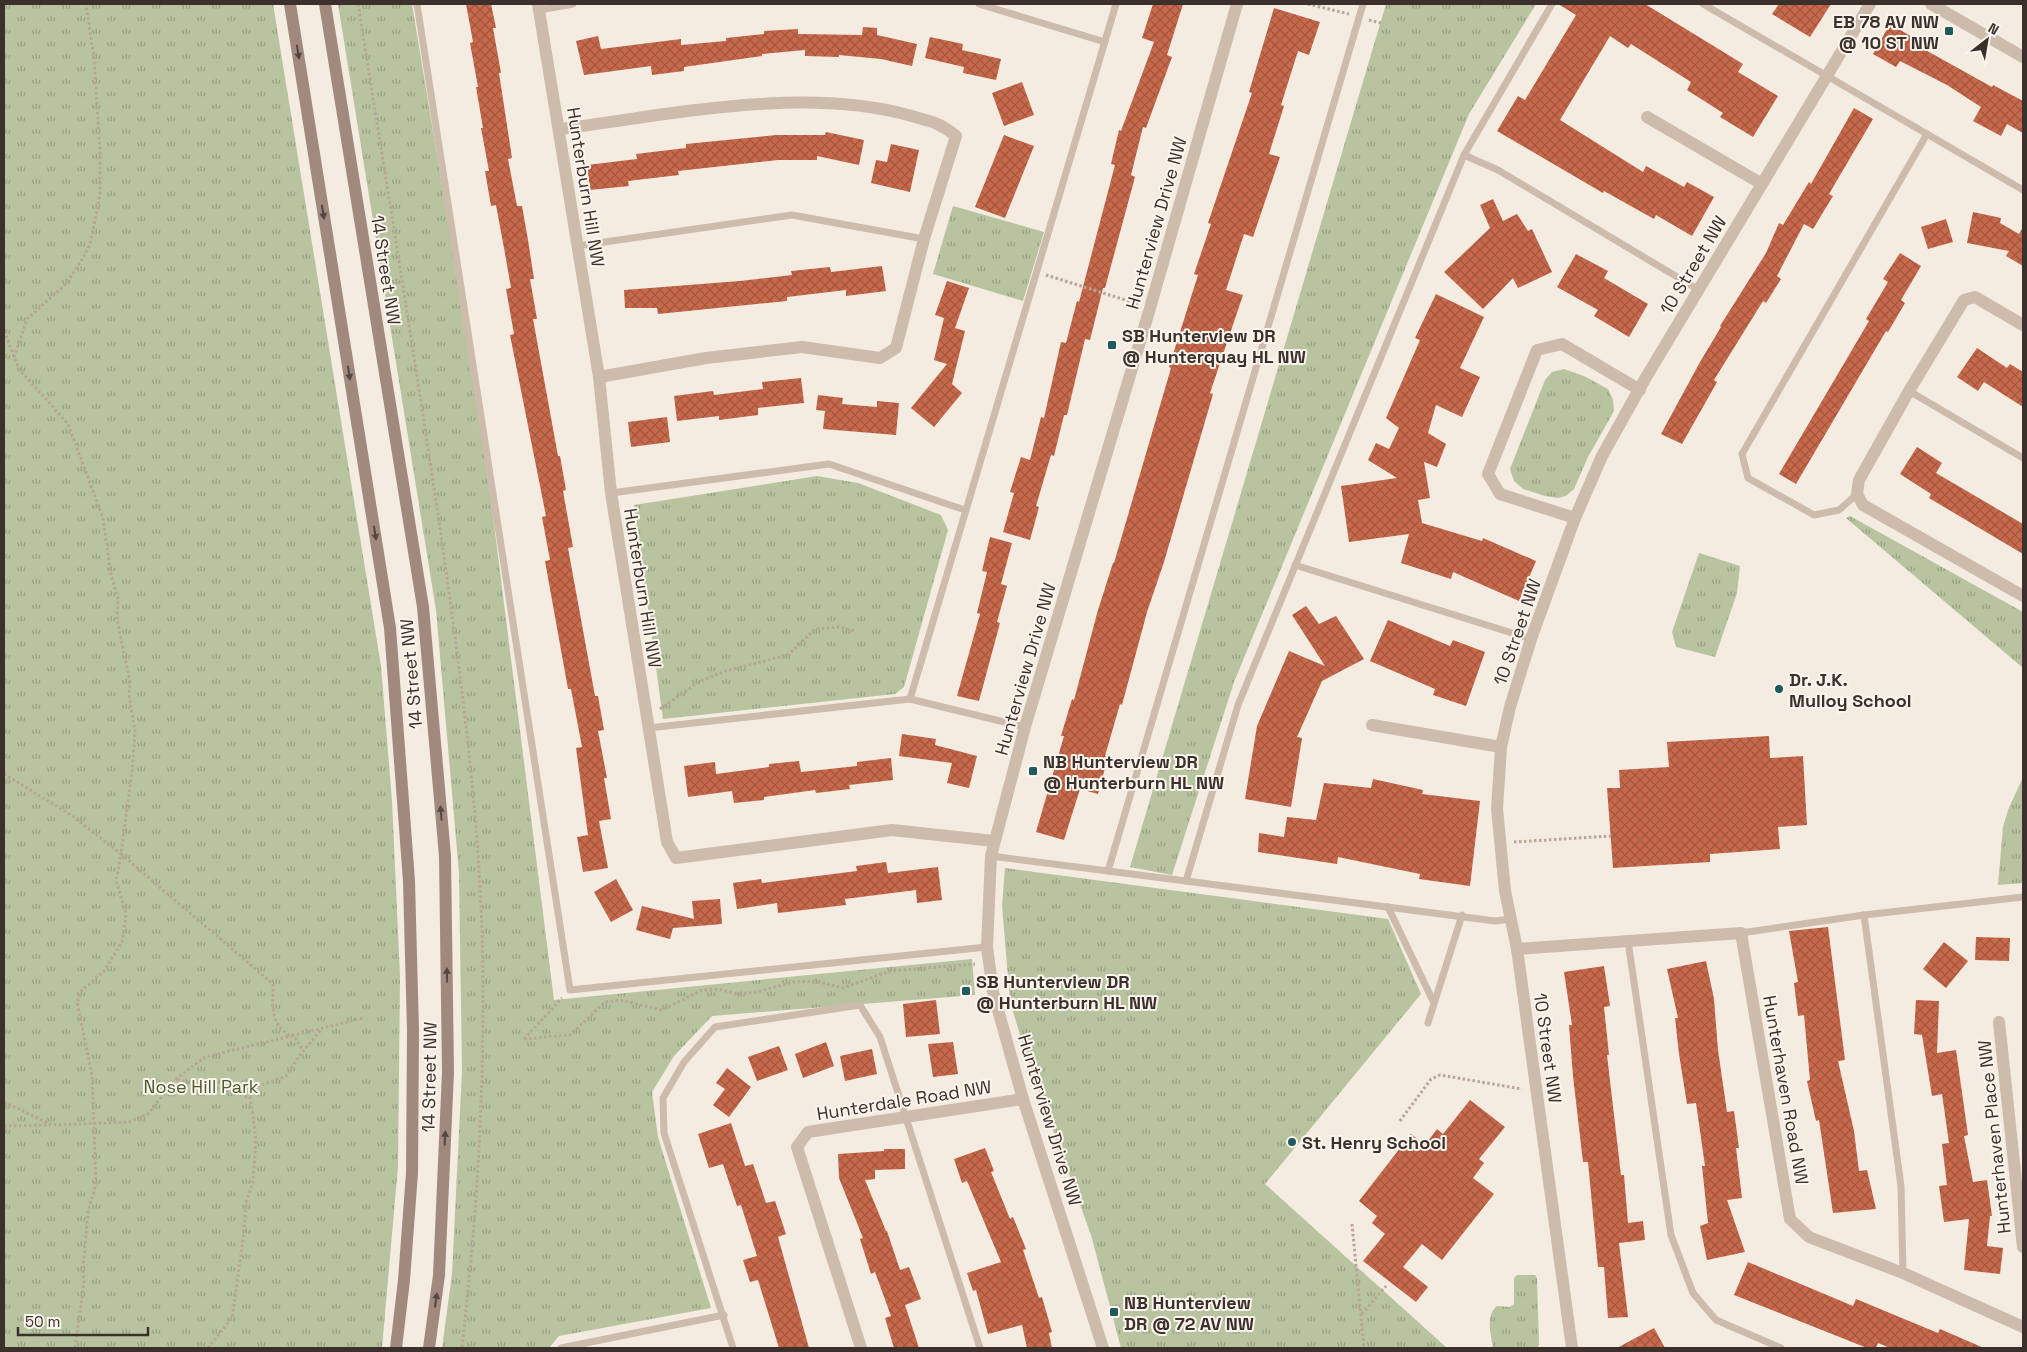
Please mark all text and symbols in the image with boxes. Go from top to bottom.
place label: EB 78 AV NW @ 10 ST NW [1833,10,1939,54]
north arrow [1962,15,2012,65]
text: N [1985,19,2002,39]
marker: EB 78 AV NW @ 10 ST NW [1943,25,1955,37]
one-way arrow [294,44,302,60]
street label: Hunterburn Hill NW [562,105,610,269]
street label: Hunterview Drive NW [1120,134,1192,312]
one-way arrow [320,205,328,221]
street label: 10 Street NW [1655,211,1732,319]
street label: 14 Street NW [366,214,406,327]
place label: SB Hunterview DR @ Hunterquay HL NW [1122,324,1306,368]
marker: SB Hunterview DR @ Hunterquay HL NW [1106,339,1118,351]
one-way arrow [346,365,354,381]
street label: Hunterburn Hill NW [619,506,667,670]
one-way arrow [372,526,380,542]
street label: 10 Street NW [1488,576,1546,688]
street label: Hunterview Drive NW [989,580,1061,758]
street label: 14 Street NW [395,618,427,730]
place label: Dr. J.K. Mulloy School [1789,668,1912,712]
marker: Dr. J.K. Mulloy School [1773,683,1785,695]
place label: NB Hunterview DR @ Hunterburn HL NW [1043,750,1224,794]
marker: NB Hunterview DR @ Hunterburn HL NW [1027,765,1039,777]
one-way arrow [437,805,445,821]
one-way arrow [443,967,451,983]
place label: SB Hunterview DR @ Hunterburn HL NW [976,970,1157,1014]
marker: SB Hunterview DR @ Hunterburn HL NW [960,985,972,997]
street label: 10 Street NW [1529,991,1567,1105]
street label: Hunterhaven Road NW [1758,993,1814,1187]
street label: 14 Street NW [417,1021,441,1133]
street label: Hunterview Drive NW [1013,1031,1087,1209]
street label: Hunterhaven Place NW [1972,1039,2016,1235]
park label: Nose Hill Park [144,1075,259,1098]
street label: Hunterdale Road NW [815,1075,993,1125]
one-way arrow [442,1130,450,1146]
place label: St. Henry School [1302,1131,1446,1154]
marker: St. Henry School [1286,1136,1298,1148]
place label: NB Hunterview DR @ 72 AV NW [1124,1291,1254,1335]
one-way arrow [432,1292,440,1308]
scale bar [18,1304,148,1336]
marker: NB Hunterview DR @ 72 AV NW [1108,1306,1120,1318]
text: 50 m [25,1312,60,1331]

